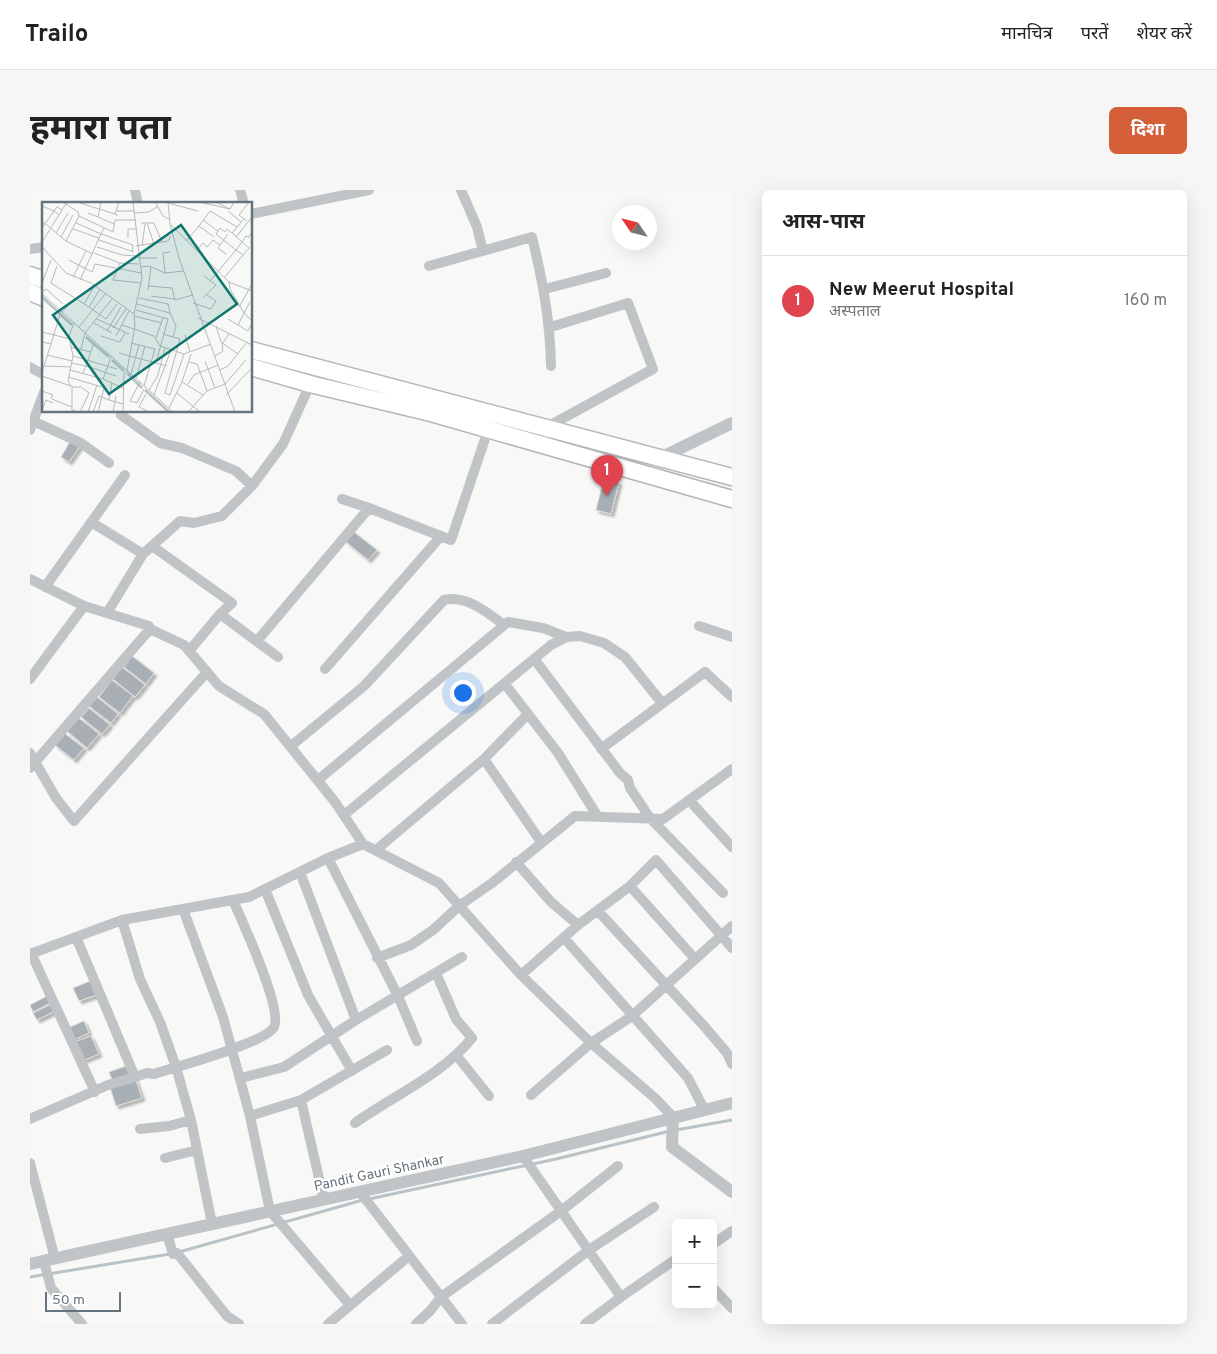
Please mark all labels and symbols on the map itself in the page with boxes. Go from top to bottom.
inset map [42,202,252,412]
north arrow [612,205,657,250]
pin: 1 [591,455,623,496]
your location [450,680,476,706]
street label: Pandit Gauri Shankar [312,1151,447,1196]
scale bar [45,1289,121,1312]

